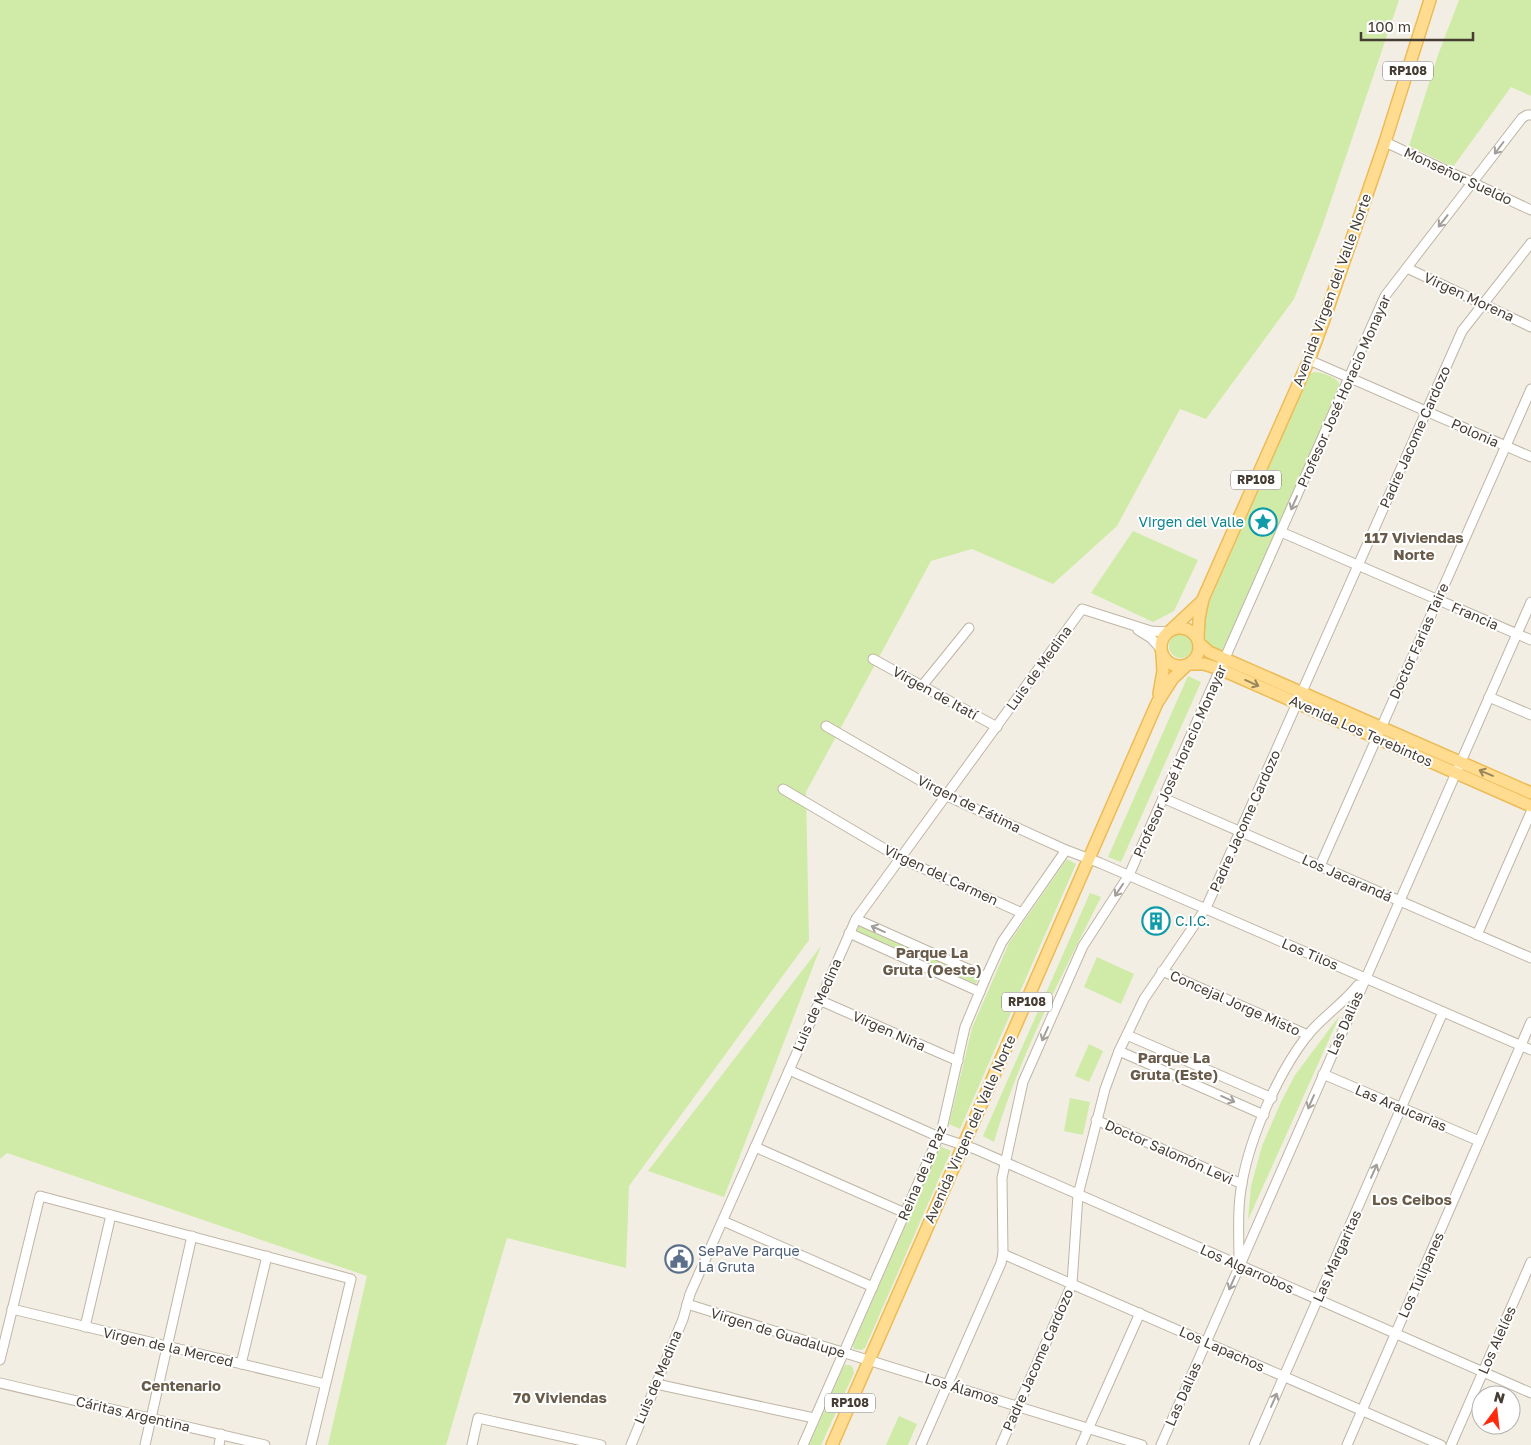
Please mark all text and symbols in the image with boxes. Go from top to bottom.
scale bar [1361,10,1474,42]
text: 100 m [1368,17,1411,35]
road number: RP108 [1383,61,1433,80]
one-way arrow [1494,141,1504,155]
street label: Monseñor Sueldo [1401,143,1515,208]
street label: Avenida Virgen del Valle Norte [1289,191,1374,389]
one-way arrow [1437,214,1448,227]
street label: Virgen Morena [1421,268,1517,325]
street label: Profesor José Horacio Monayar [1293,291,1394,490]
street label: Padre Jacome Cardozo [1376,363,1454,510]
street label: Polonia [1449,415,1502,451]
road number: RP108 [1231,470,1281,490]
one-way arrow [1289,495,1299,510]
place icon: Virgen del Valle [1248,507,1278,537]
place label: Virgen del Valle [1139,513,1244,530]
district label: 117 Viviendas Norte [1364,528,1464,563]
street label: Doctor Farias Taire [1385,580,1452,702]
street label: Francia [1449,598,1501,633]
street label: Luis de Medina [1002,622,1075,713]
street label: Profesor José Horacio Monayar [1129,661,1230,860]
street label: Virgen de Itatí [890,662,982,724]
one-way arrow [1244,679,1259,689]
street label: Avenida Los Terebintos [1287,691,1435,770]
street label: Padre Jacome Cardozo [1206,747,1284,894]
one-way arrow [1479,768,1494,778]
street label: Virgen de Fátima [915,771,1024,836]
street label: Virgen del Carmen [881,841,1001,908]
street label: Los Jacarandá [1300,850,1395,905]
one-way arrow [1114,883,1124,897]
building icon: C.I.C. [1141,906,1171,936]
place label: C.I.C. [1175,912,1210,929]
one-way arrow [871,923,886,933]
street label: Los Tilos [1279,934,1341,973]
district label: Parque La Gruta (Oeste) [882,943,982,978]
street label: Luis de Medina [788,956,845,1054]
street label: Concejal Jorge Misto [1167,966,1303,1039]
street label: Las Dalias [1323,988,1366,1057]
road number: RP108 [1002,992,1052,1012]
street label: Virgen Niña [850,1007,928,1054]
one-way arrow [1039,1026,1049,1041]
street label: Avenida Virgen del Valle Norte [920,1032,1019,1225]
district label: Parque La Gruta (Este) [1130,1048,1218,1083]
street label: Las Araucarias [1353,1081,1450,1135]
one-way arrow [1220,1095,1235,1105]
one-way arrow [1305,1095,1314,1110]
street label: Doctor Salomón Levi [1102,1116,1236,1187]
street label: Reina de la Paz [894,1123,949,1223]
one-way arrow [1369,1164,1379,1179]
district label: Los Ceibos [1372,1190,1452,1208]
street label: Las Margaritas [1309,1207,1364,1304]
street label: Los Tulipanes [1394,1229,1447,1320]
street label: Los Algarrobos [1198,1240,1297,1297]
place label: SePaVe Parque La Gruta [698,1242,800,1275]
public building icon: SePaVe Parque La Gruta [664,1244,694,1274]
one-way arrow [1226,1276,1235,1291]
street label: Padre Jacome Cardozo [999,1286,1077,1433]
street label: Los Alelíes [1474,1303,1519,1376]
street label: Virgen de Guadalupe [709,1304,848,1361]
street label: Los Lapachos [1177,1322,1268,1375]
street label: Virgen de la Merced [101,1323,235,1370]
street label: Luis de Medina [630,1327,685,1426]
street label: Las Dalias [1161,1359,1204,1428]
street label: Los Álamos [923,1369,1001,1408]
district label: Centenario [141,1376,221,1394]
north arrow [1471,1385,1521,1435]
text: N [1492,1387,1507,1407]
district label: 70 Viviendas [513,1388,607,1406]
street label: Cáritas Argentina [74,1392,192,1435]
one-way arrow [1269,1393,1279,1408]
road number: RP108 [825,1394,875,1412]

